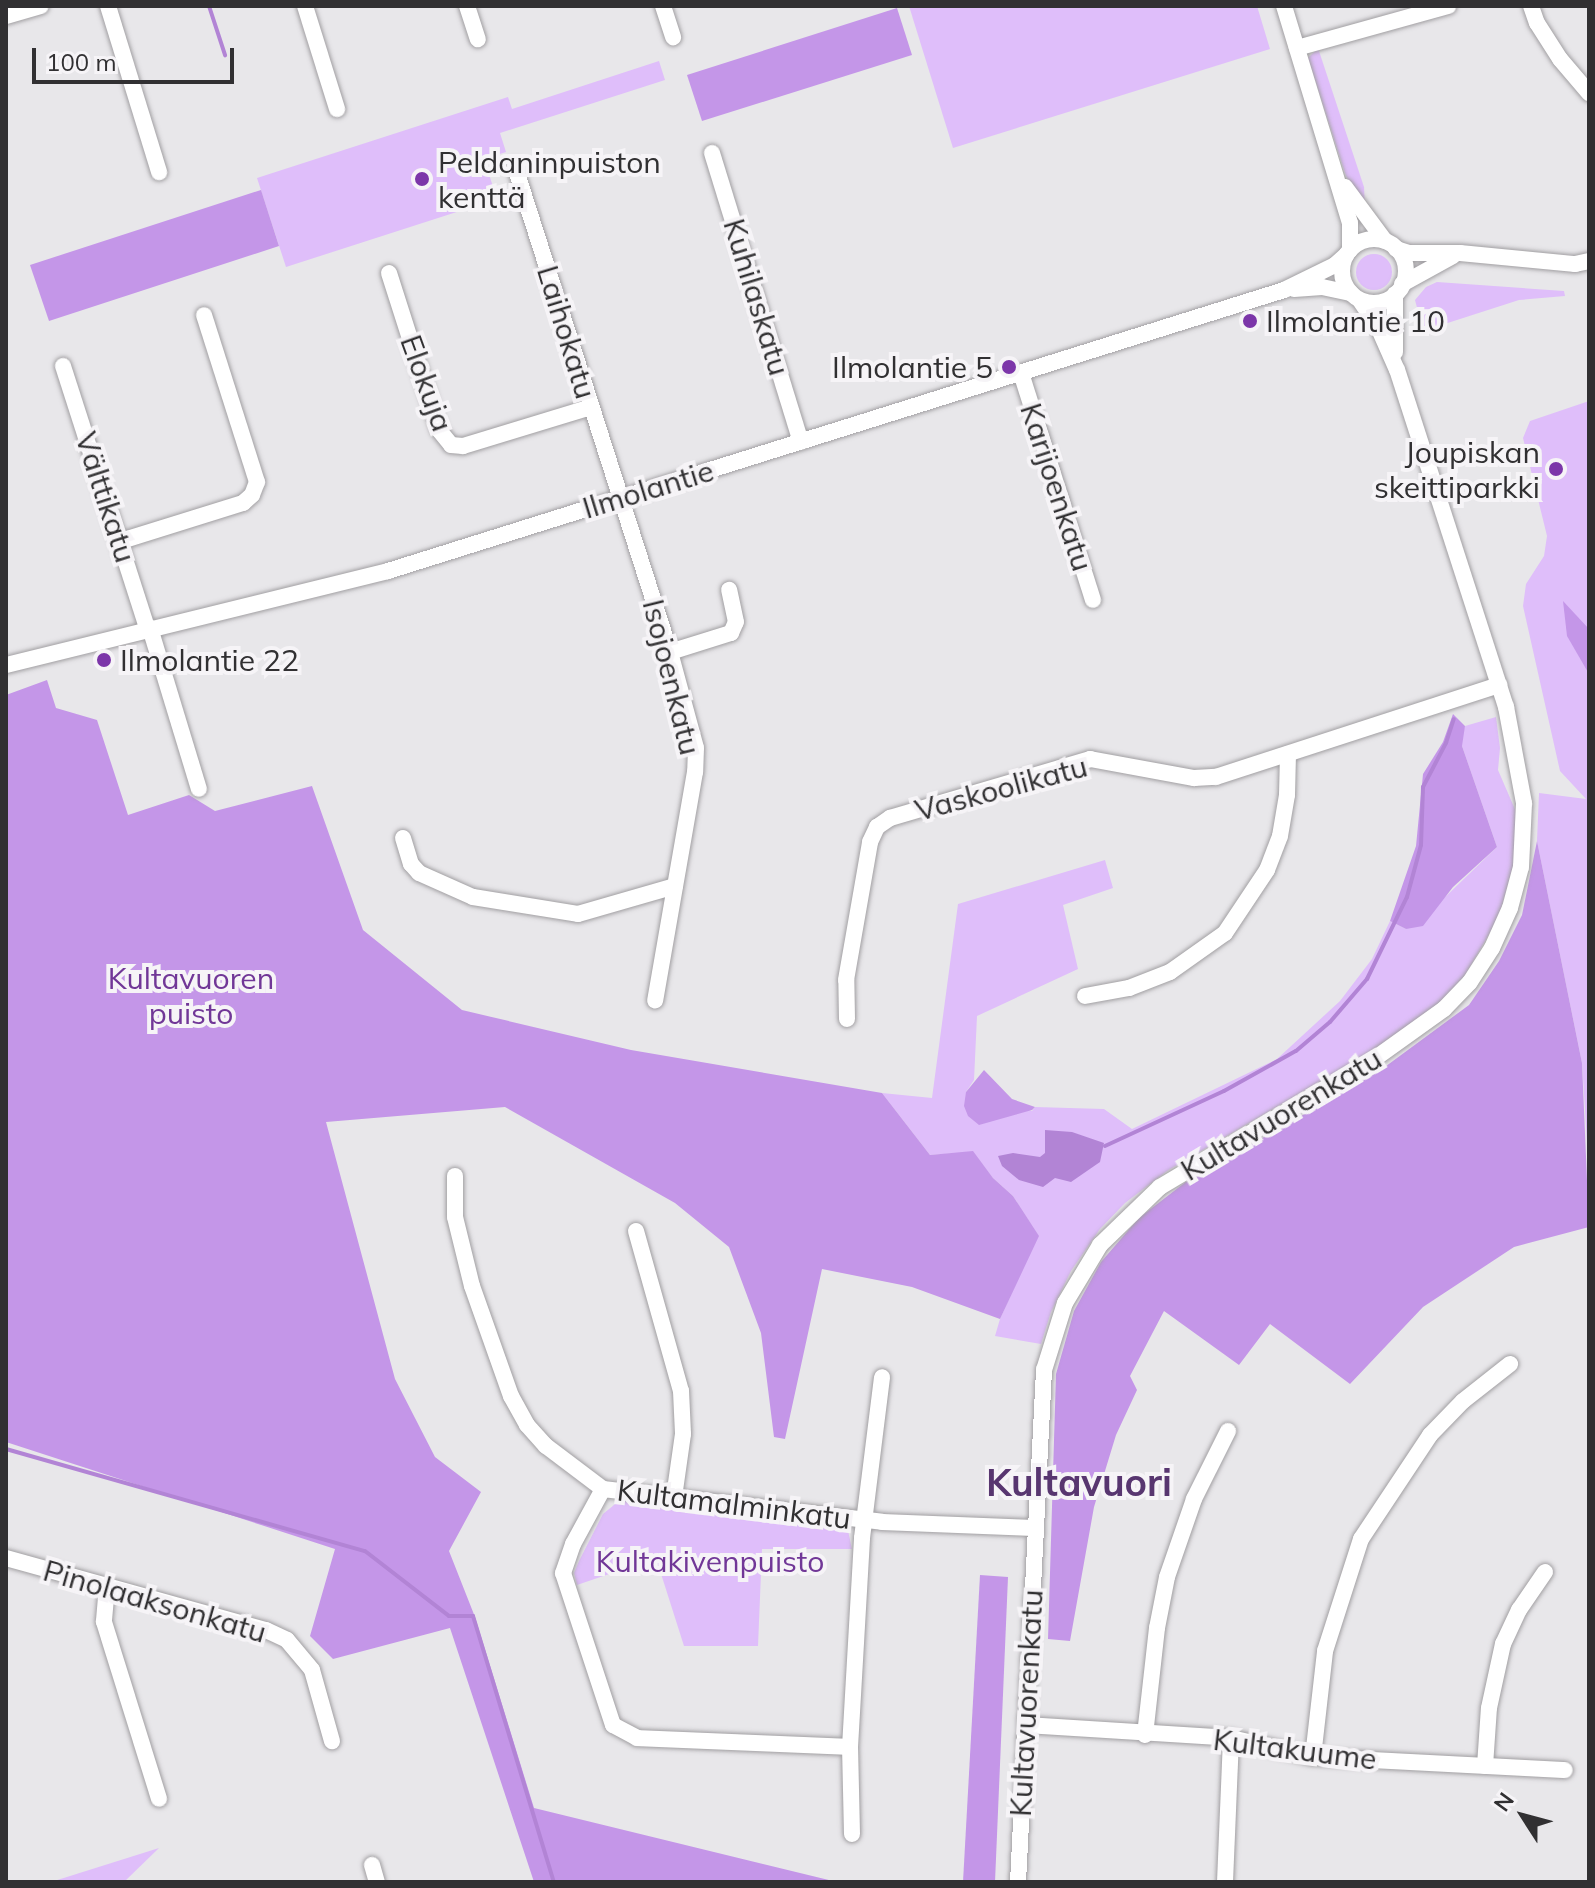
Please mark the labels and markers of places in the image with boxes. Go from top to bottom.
place label: Peldaninpuiston kenttä [438,144,661,214]
marker: Peldaninpuiston kenttä [413,170,431,188]
place label: Ilmolantie 10 [1266,303,1445,339]
marker: Ilmolantie 10 [1241,312,1259,330]
place label: Ilmolantie 5 [832,349,993,385]
marker: Ilmolantie 5 [1000,358,1018,376]
place label: Joupiskan skeittiparkki [1374,434,1540,504]
marker: Joupiskan skeittiparkki [1547,460,1565,478]
place label: Ilmolantie 22 [120,642,299,678]
marker: Ilmolantie 22 [95,651,113,669]

